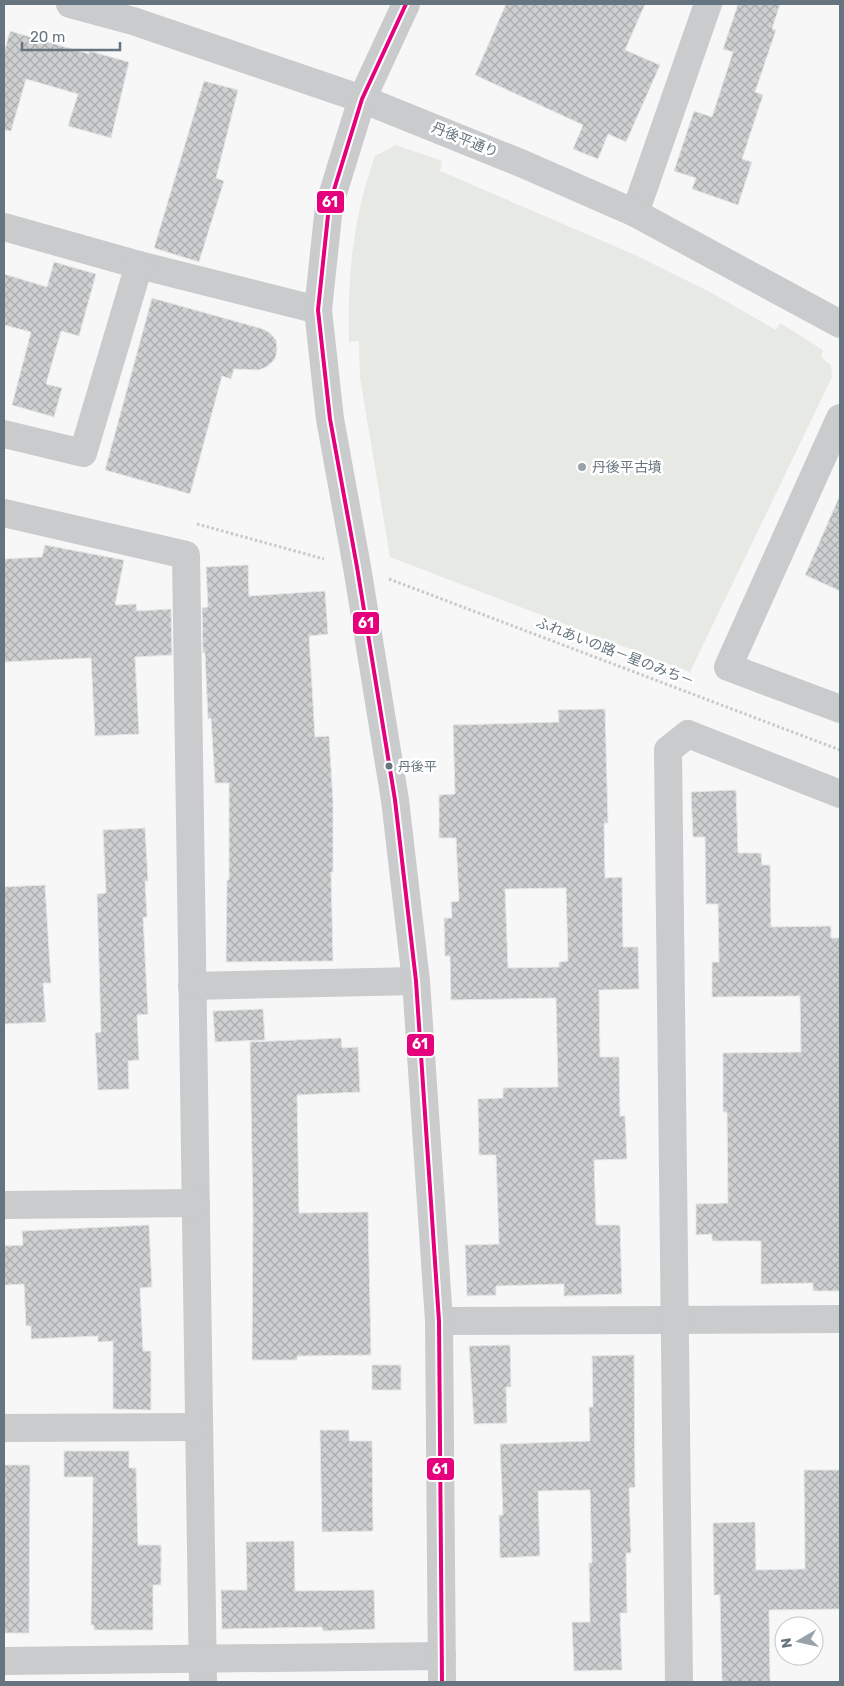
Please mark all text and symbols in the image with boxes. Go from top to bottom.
scale bar [22,20,120,52]
text: 20 m [30,28,65,46]
street label: 丹後平通り [429,119,501,161]
line badge: 61 [316,190,345,214]
text: 61 [322,194,338,211]
place label: 丹後平古墳 [592,459,662,476]
marker: 丹後平古墳 [576,461,588,473]
line badge: 61 [352,611,380,635]
street label: ふれあいの路－星のみち－ [534,614,696,690]
text: 61 [358,615,374,632]
place label: 丹後平 [398,759,437,774]
marker: 丹後平 [384,761,394,771]
line badge: 61 [406,1033,435,1057]
text: 61 [412,1036,428,1053]
line badge: 61 [426,1457,455,1481]
text: 61 [432,1461,448,1478]
north arrow [774,1616,824,1666]
text: N [777,1637,796,1649]

